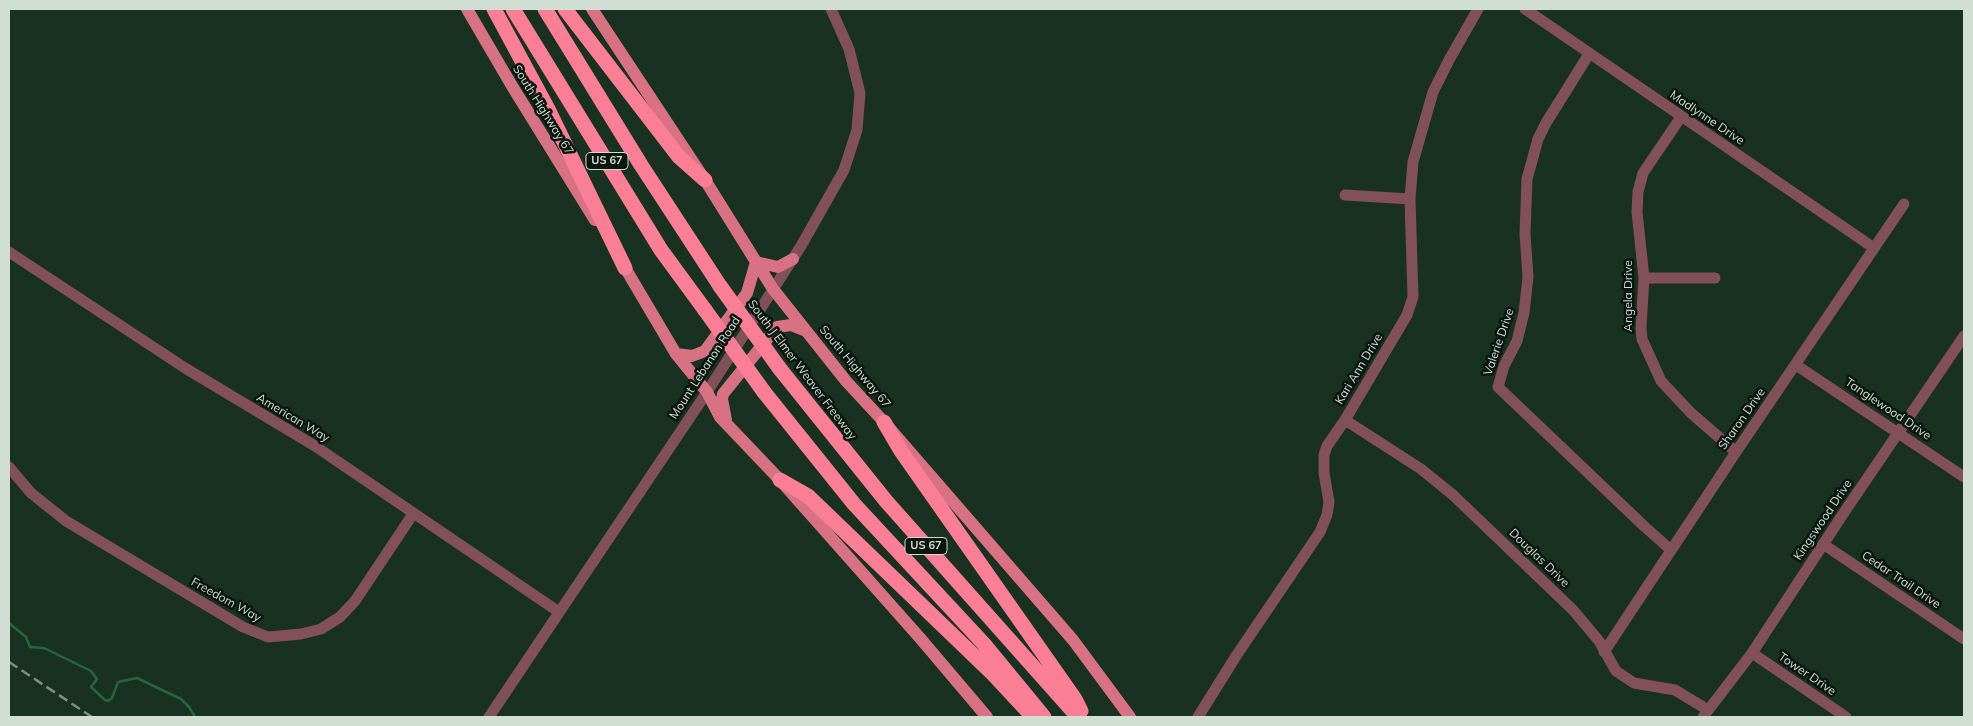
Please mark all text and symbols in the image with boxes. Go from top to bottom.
street label: South Highway 67 [510,62,576,158]
street label: Madlynne Drive [1667,88,1747,148]
road number: US 67 [586,153,628,170]
street label: Angela Drive [1621,260,1635,332]
street label: South J Elmer Weaver Freeway [745,297,859,443]
street label: Valerie Drive [1481,307,1517,377]
street label: Mount Lebanon Road [666,314,744,422]
street label: South Highway 67 [816,323,894,411]
street label: Kari Ann Drive [1332,331,1386,407]
street label: Tanglewood Drive [1842,375,1934,443]
street label: Sharon Drive [1715,385,1769,453]
street label: American Way [254,391,332,445]
street label: Kingswood Drive [1791,477,1855,563]
street label: Douglas Drive [1506,526,1572,590]
road number: US 67 [905,538,947,554]
street label: Cedar Trail Drive [1859,548,1943,612]
street label: Freedom Way [188,575,264,625]
street label: Tower Drive [1775,649,1839,699]

